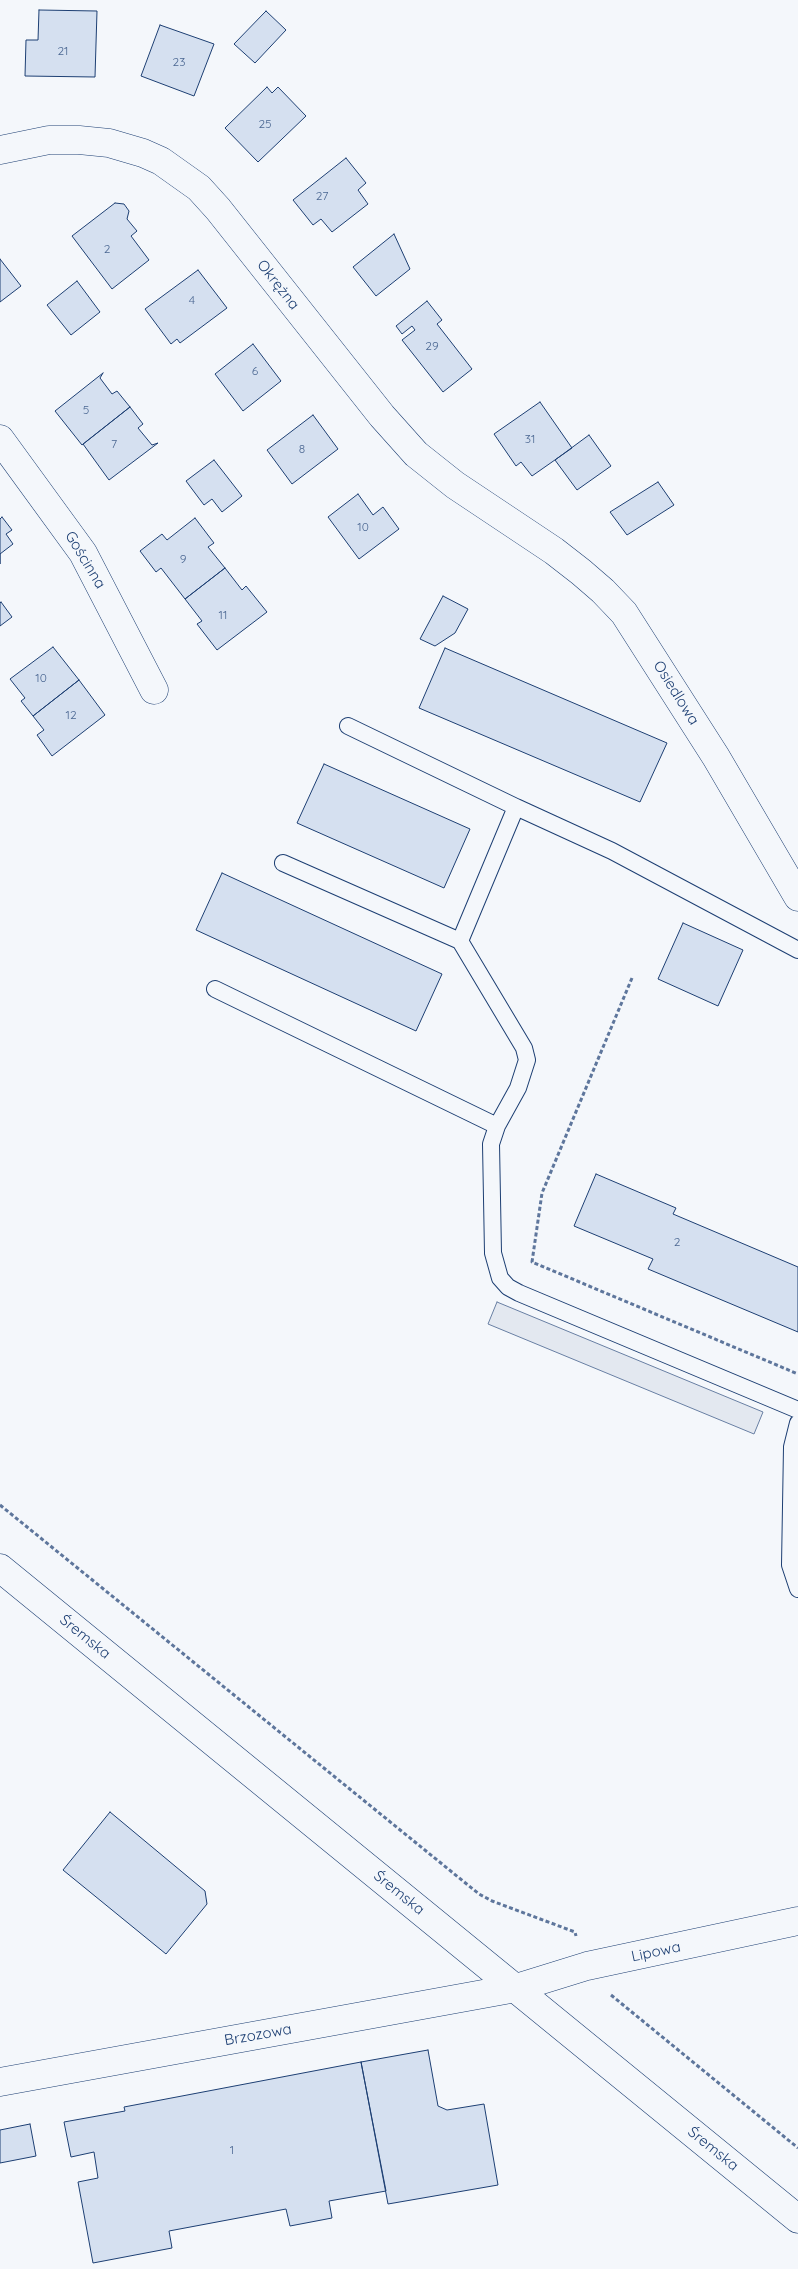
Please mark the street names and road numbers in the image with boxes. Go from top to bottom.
street label: Okrężna [253,256,303,314]
street label: Gościnna [61,528,109,592]
street label: Osiedlowa [649,658,703,728]
street label: Śremska [56,1611,114,1663]
street label: Śremska [370,1867,428,1919]
street label: Lipowa [630,1938,682,1966]
street label: Brzozowa [223,2020,293,2050]
street label: Śremska [684,2123,742,2175]

